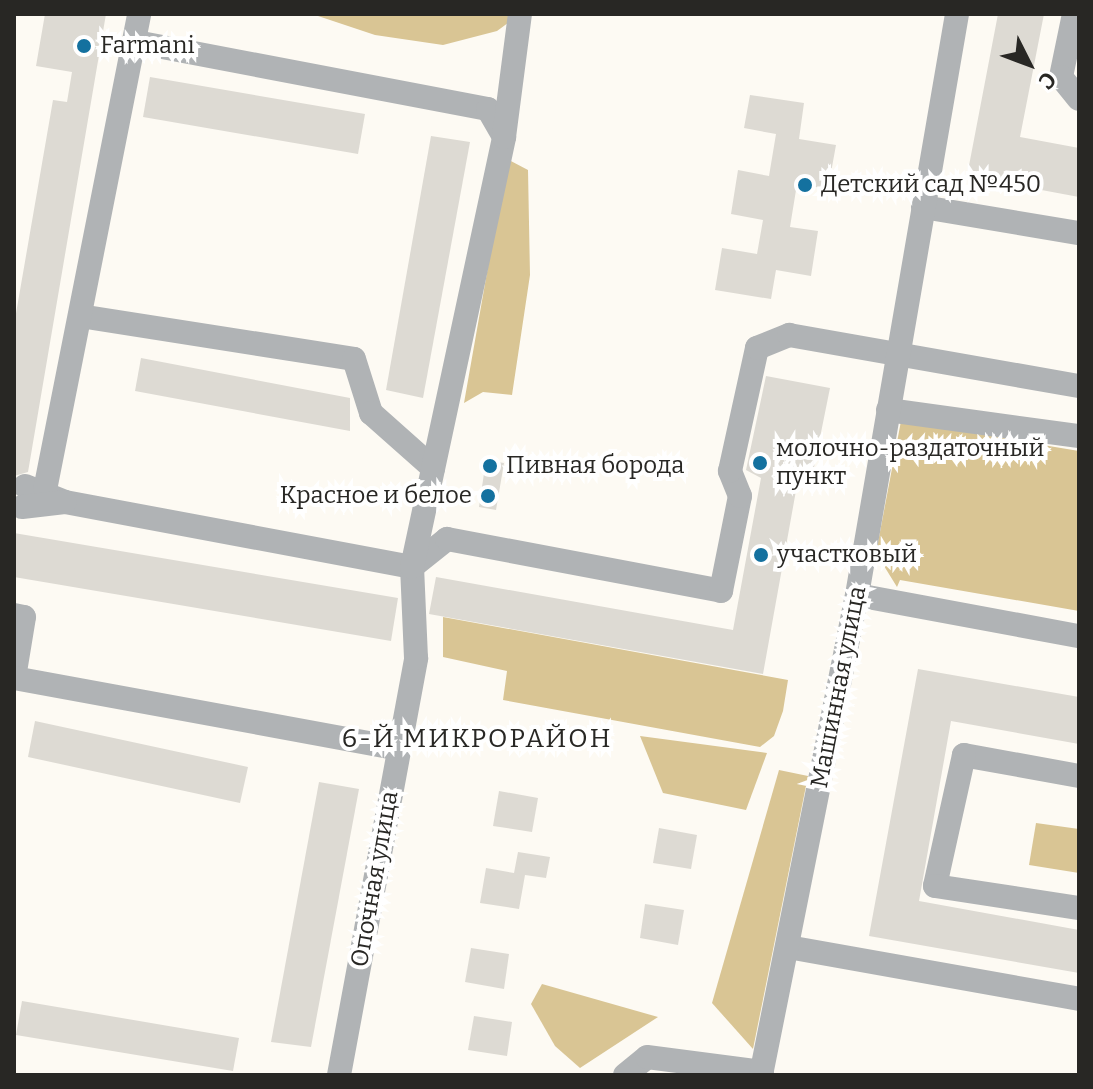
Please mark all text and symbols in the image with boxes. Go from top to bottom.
north arrow [989,24,1069,104]
place label: Farmani [100,32,195,60]
marker: Farmani [75,37,93,55]
text: С [1033,66,1062,95]
place label: Детский сад №450 [821,171,1041,199]
marker: Детский сад №450 [796,176,814,194]
place label: молочно-раздаточный пункт [776,435,1044,491]
place label: Пивная борода [506,452,684,480]
marker: молочно-раздаточный пункт [751,454,769,472]
marker: Пивная борода [481,457,499,475]
place label: Красное и белое [280,482,472,510]
marker: Красное и белое [479,487,497,505]
place label: участковый [777,541,917,569]
marker: участковый [752,546,770,564]
street label: Машинная улица [805,584,873,790]
district label: 6-Й МИКРОРАЙОН [342,723,612,755]
street label: Опочная улица [345,789,405,969]

